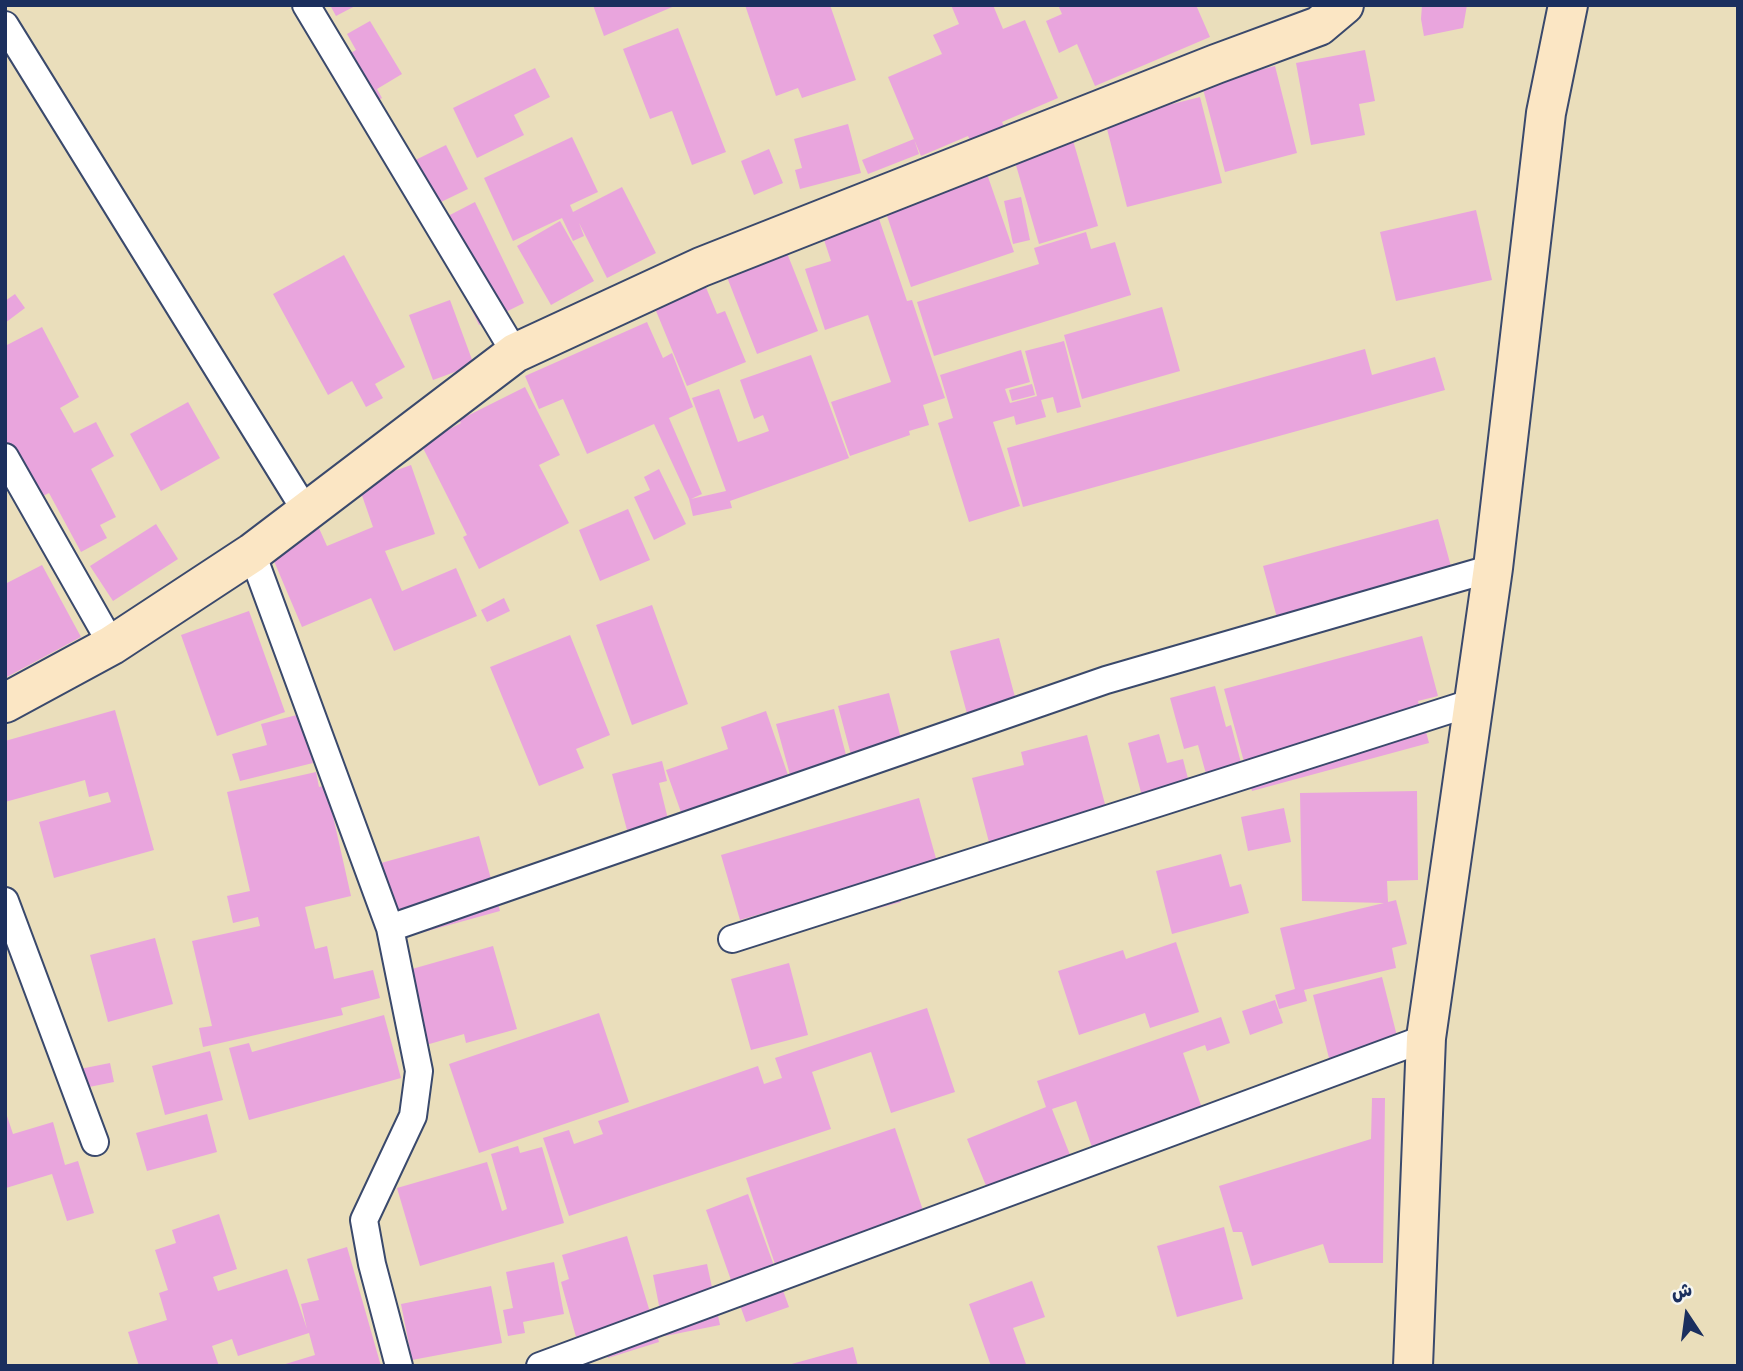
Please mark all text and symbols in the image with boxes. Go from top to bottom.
north arrow [1652,1280,1722,1350]
text: ش [1669,1280,1695,1308]

